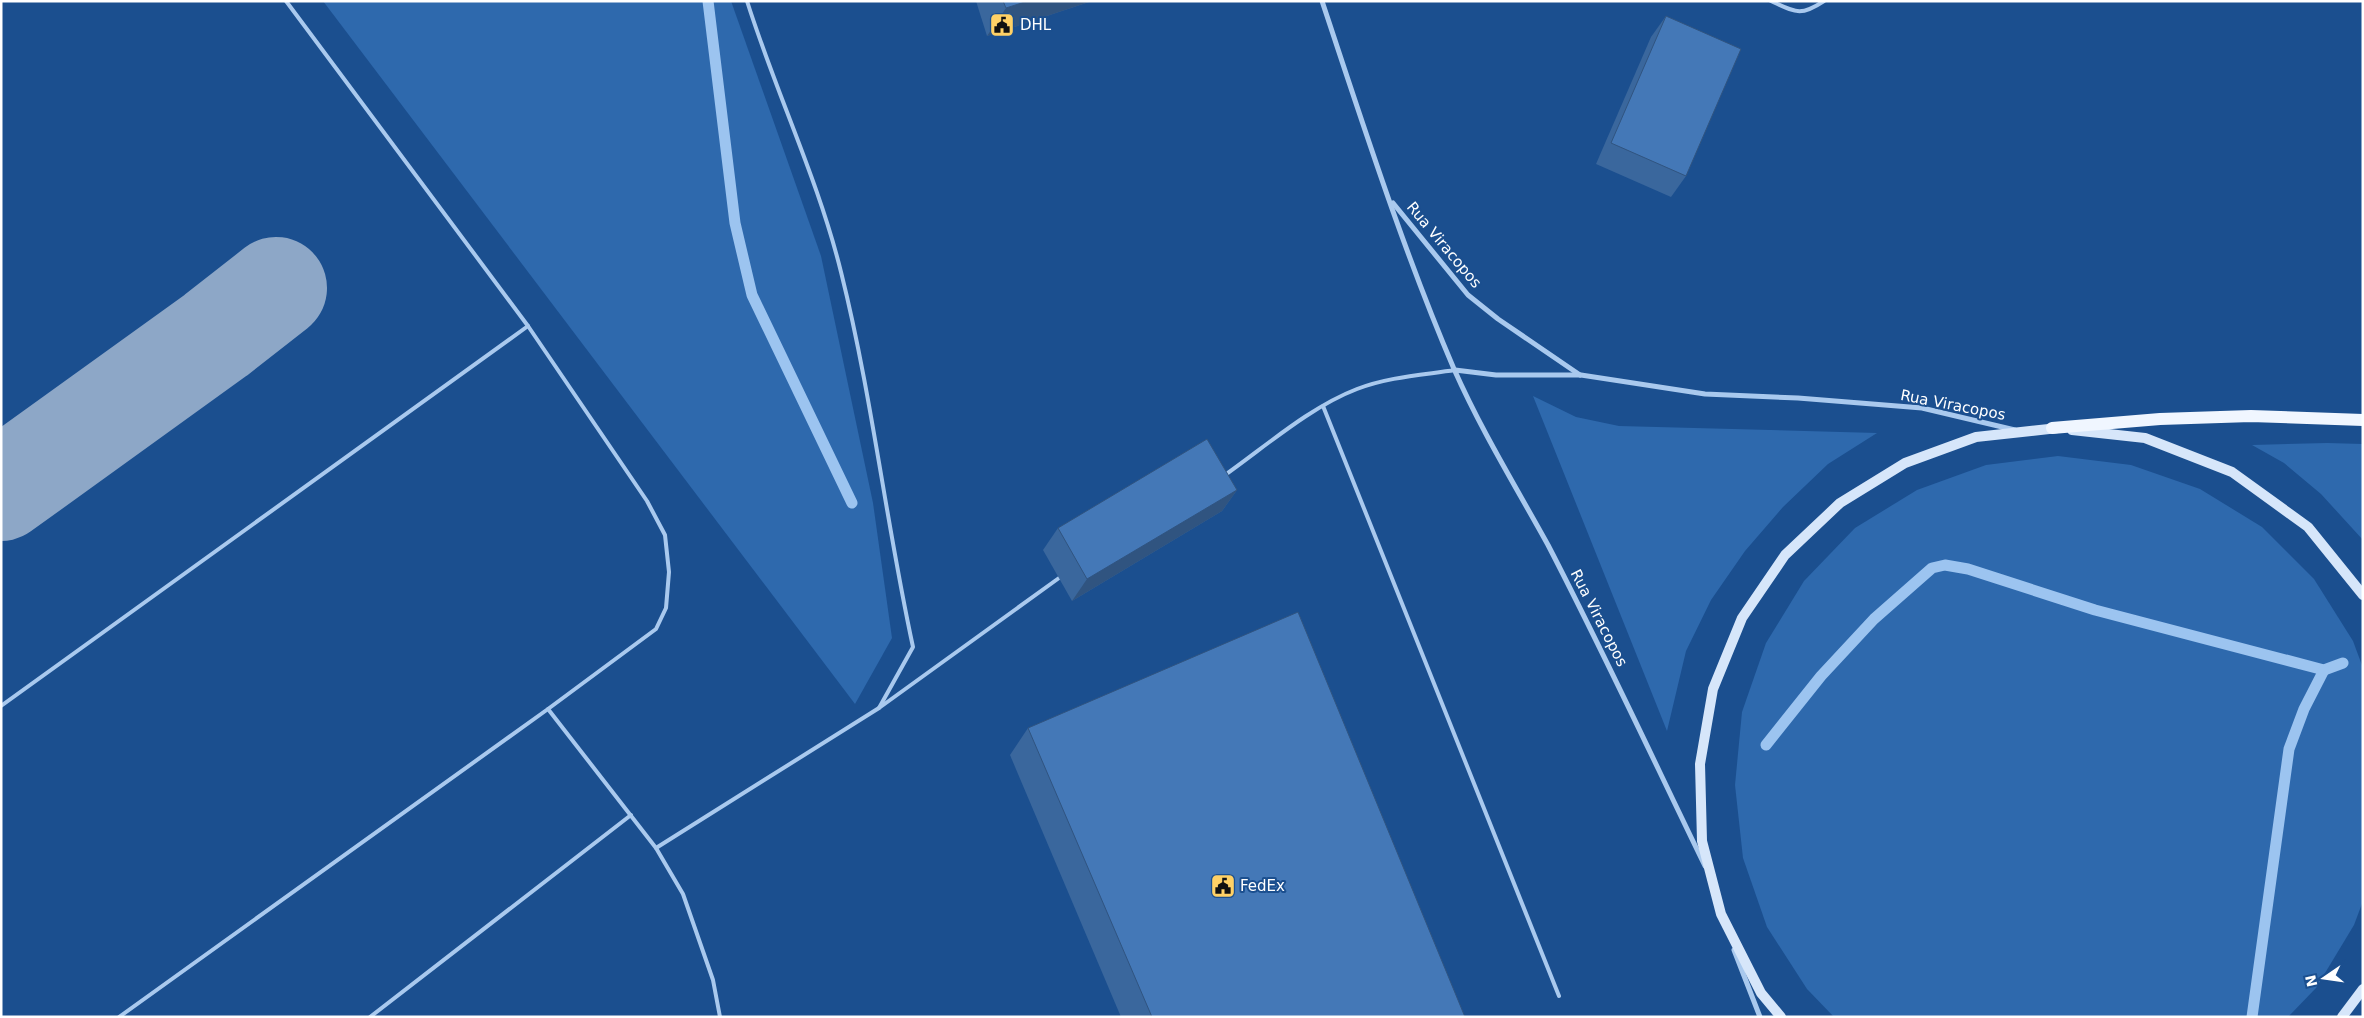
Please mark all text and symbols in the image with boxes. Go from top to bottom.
public building icon: DHL [989,12,1015,38]
place label: DHL [1020,16,1052,34]
street label: Rua Viracopos [1403,198,1485,292]
street label: Rua Viracopos [1899,386,2007,424]
street label: Rua Viracopos [1567,566,1631,670]
public building icon: FedEx [1210,873,1236,899]
place label: FedEx [1240,877,1285,895]
north arrow [2299,953,2349,1003]
text: N [2302,973,2320,988]

